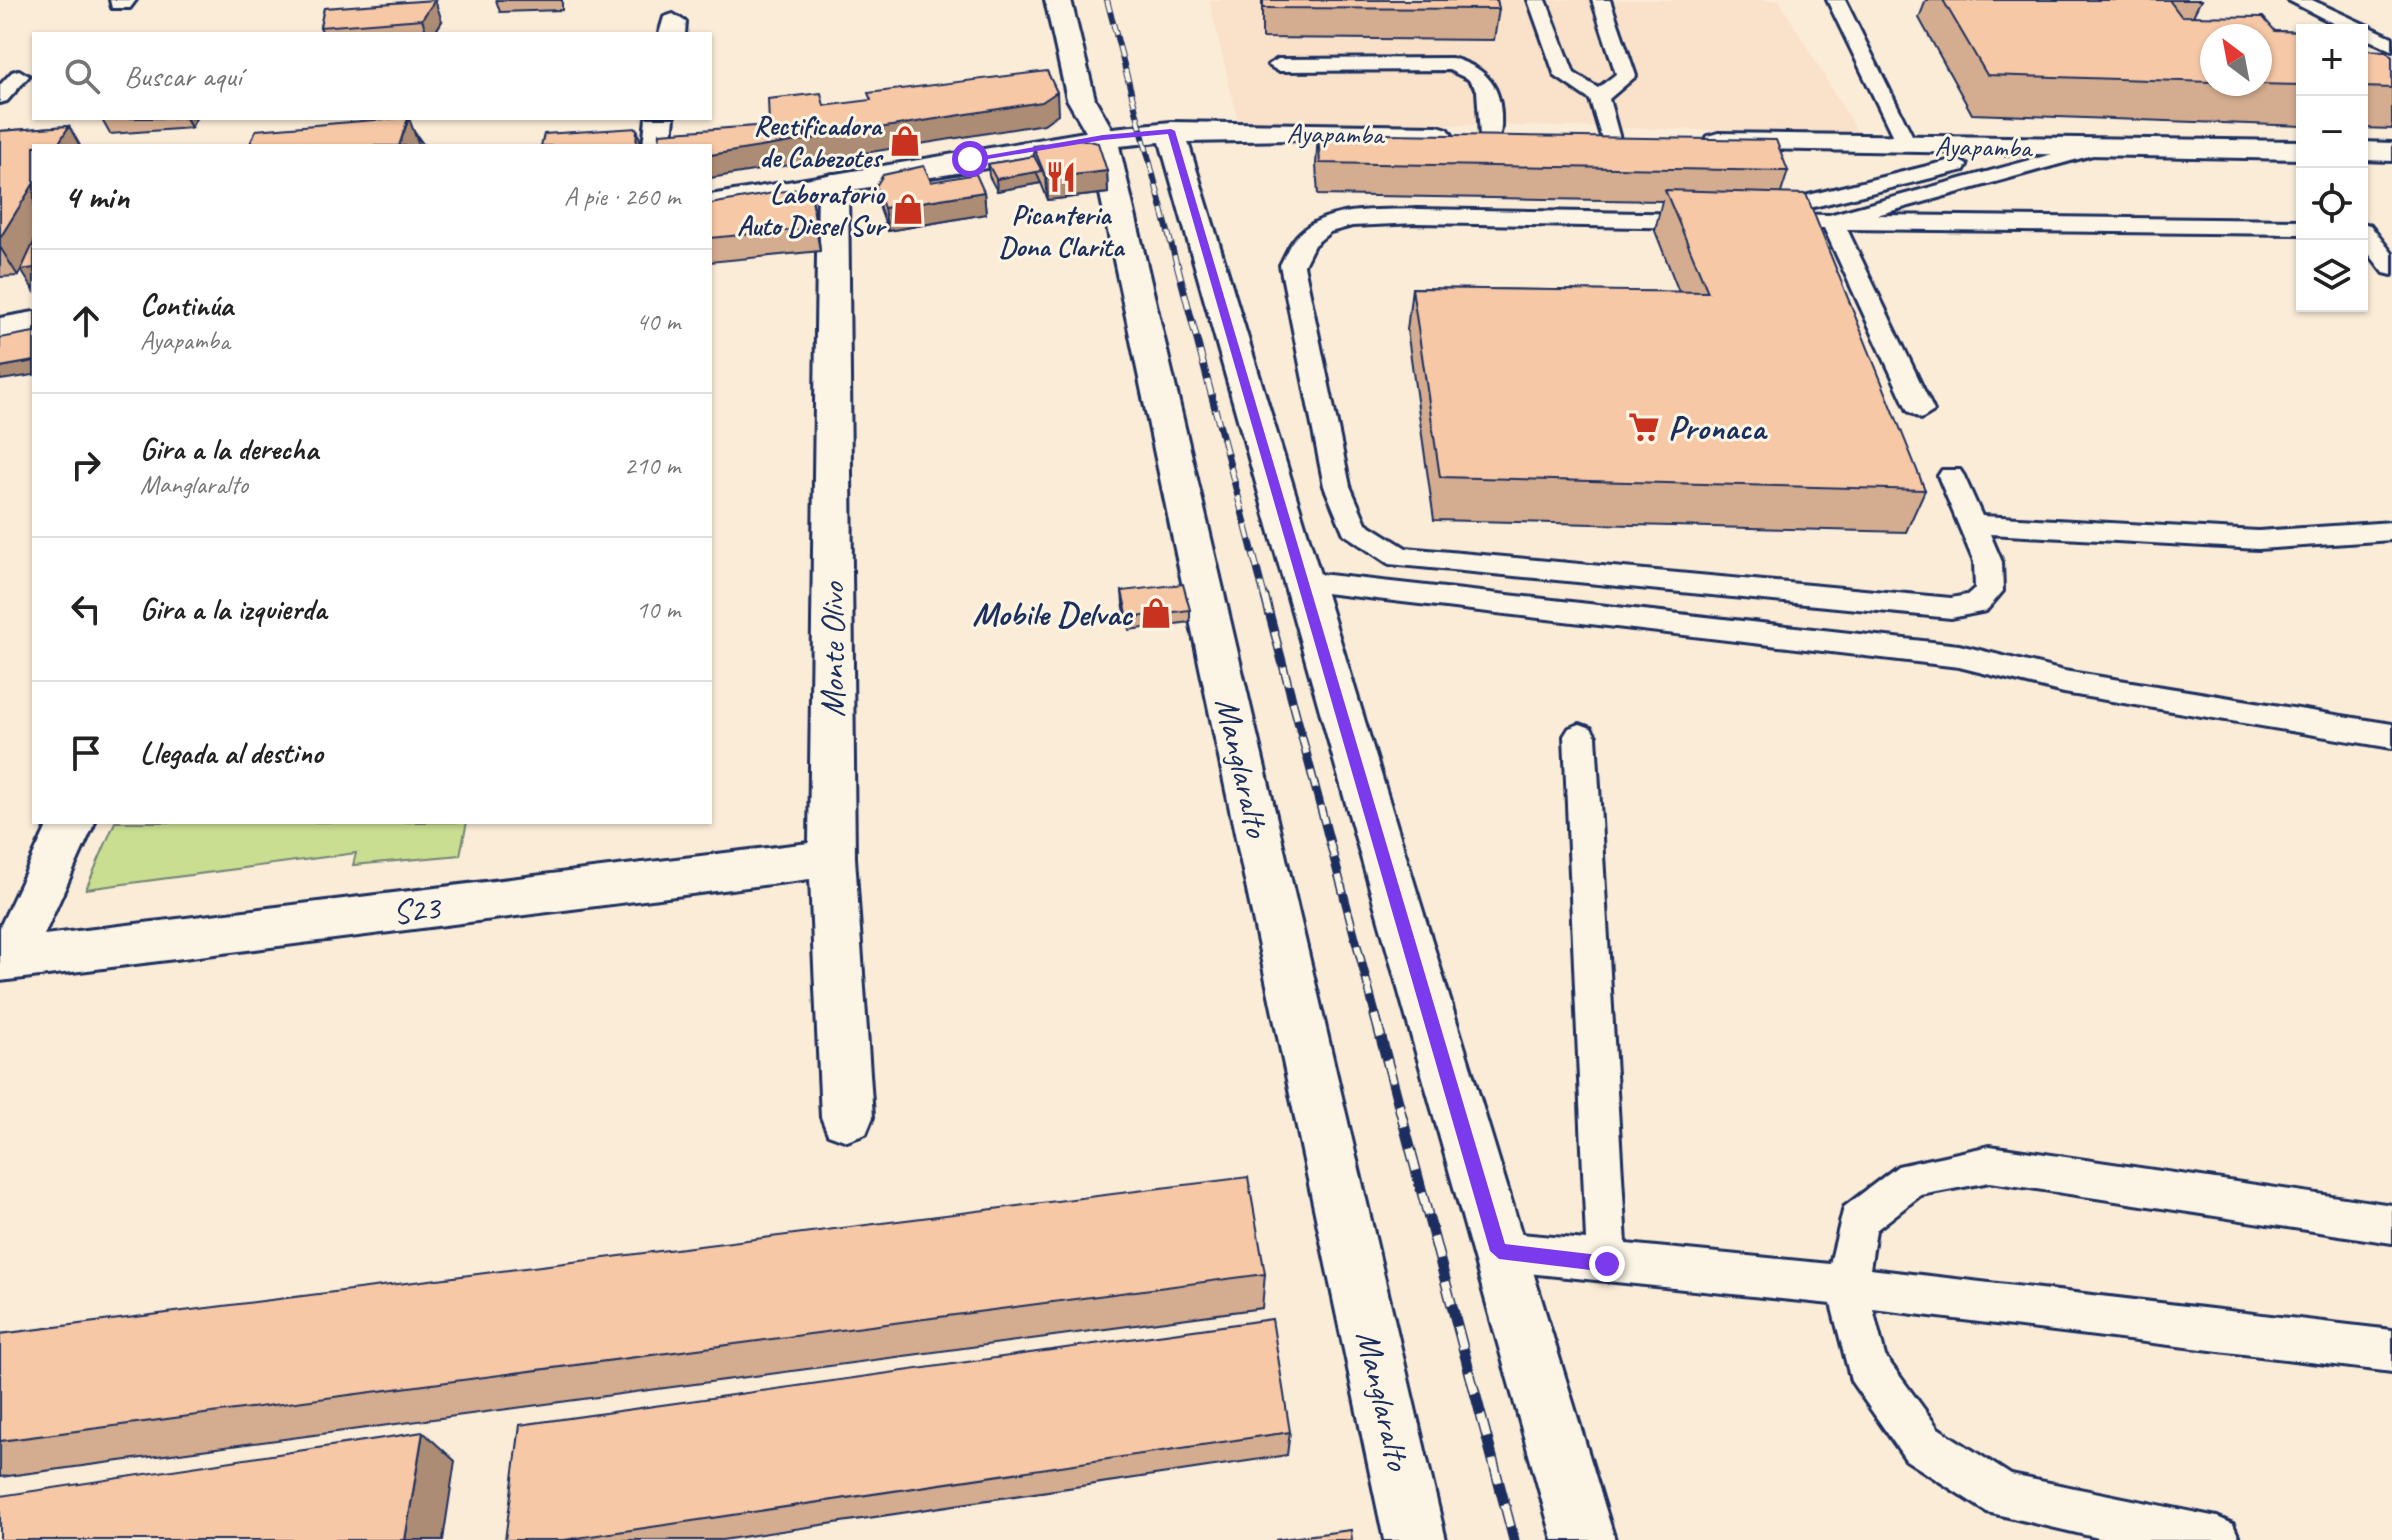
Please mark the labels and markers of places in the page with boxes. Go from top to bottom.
place label: Rectificadora de Cabezotes [754,108,884,175]
shop icon: Rectificadora de Cabezotes [888,124,922,158]
restaurant icon: Picanteria Dona Clarita [1044,160,1078,194]
place label: Laboratorio Auto Diesel Sur [737,176,887,243]
shop icon: Laboratorio Auto Diesel Sur [891,192,925,226]
place label: Picanteria Dona Clarita [999,197,1126,264]
place label: Pronaca [1668,406,1768,449]
supermarket icon: Pronaca [1627,410,1661,444]
place label: Mobile Delvac [972,592,1134,635]
shop icon: Mobile Delvac [1139,596,1173,630]

